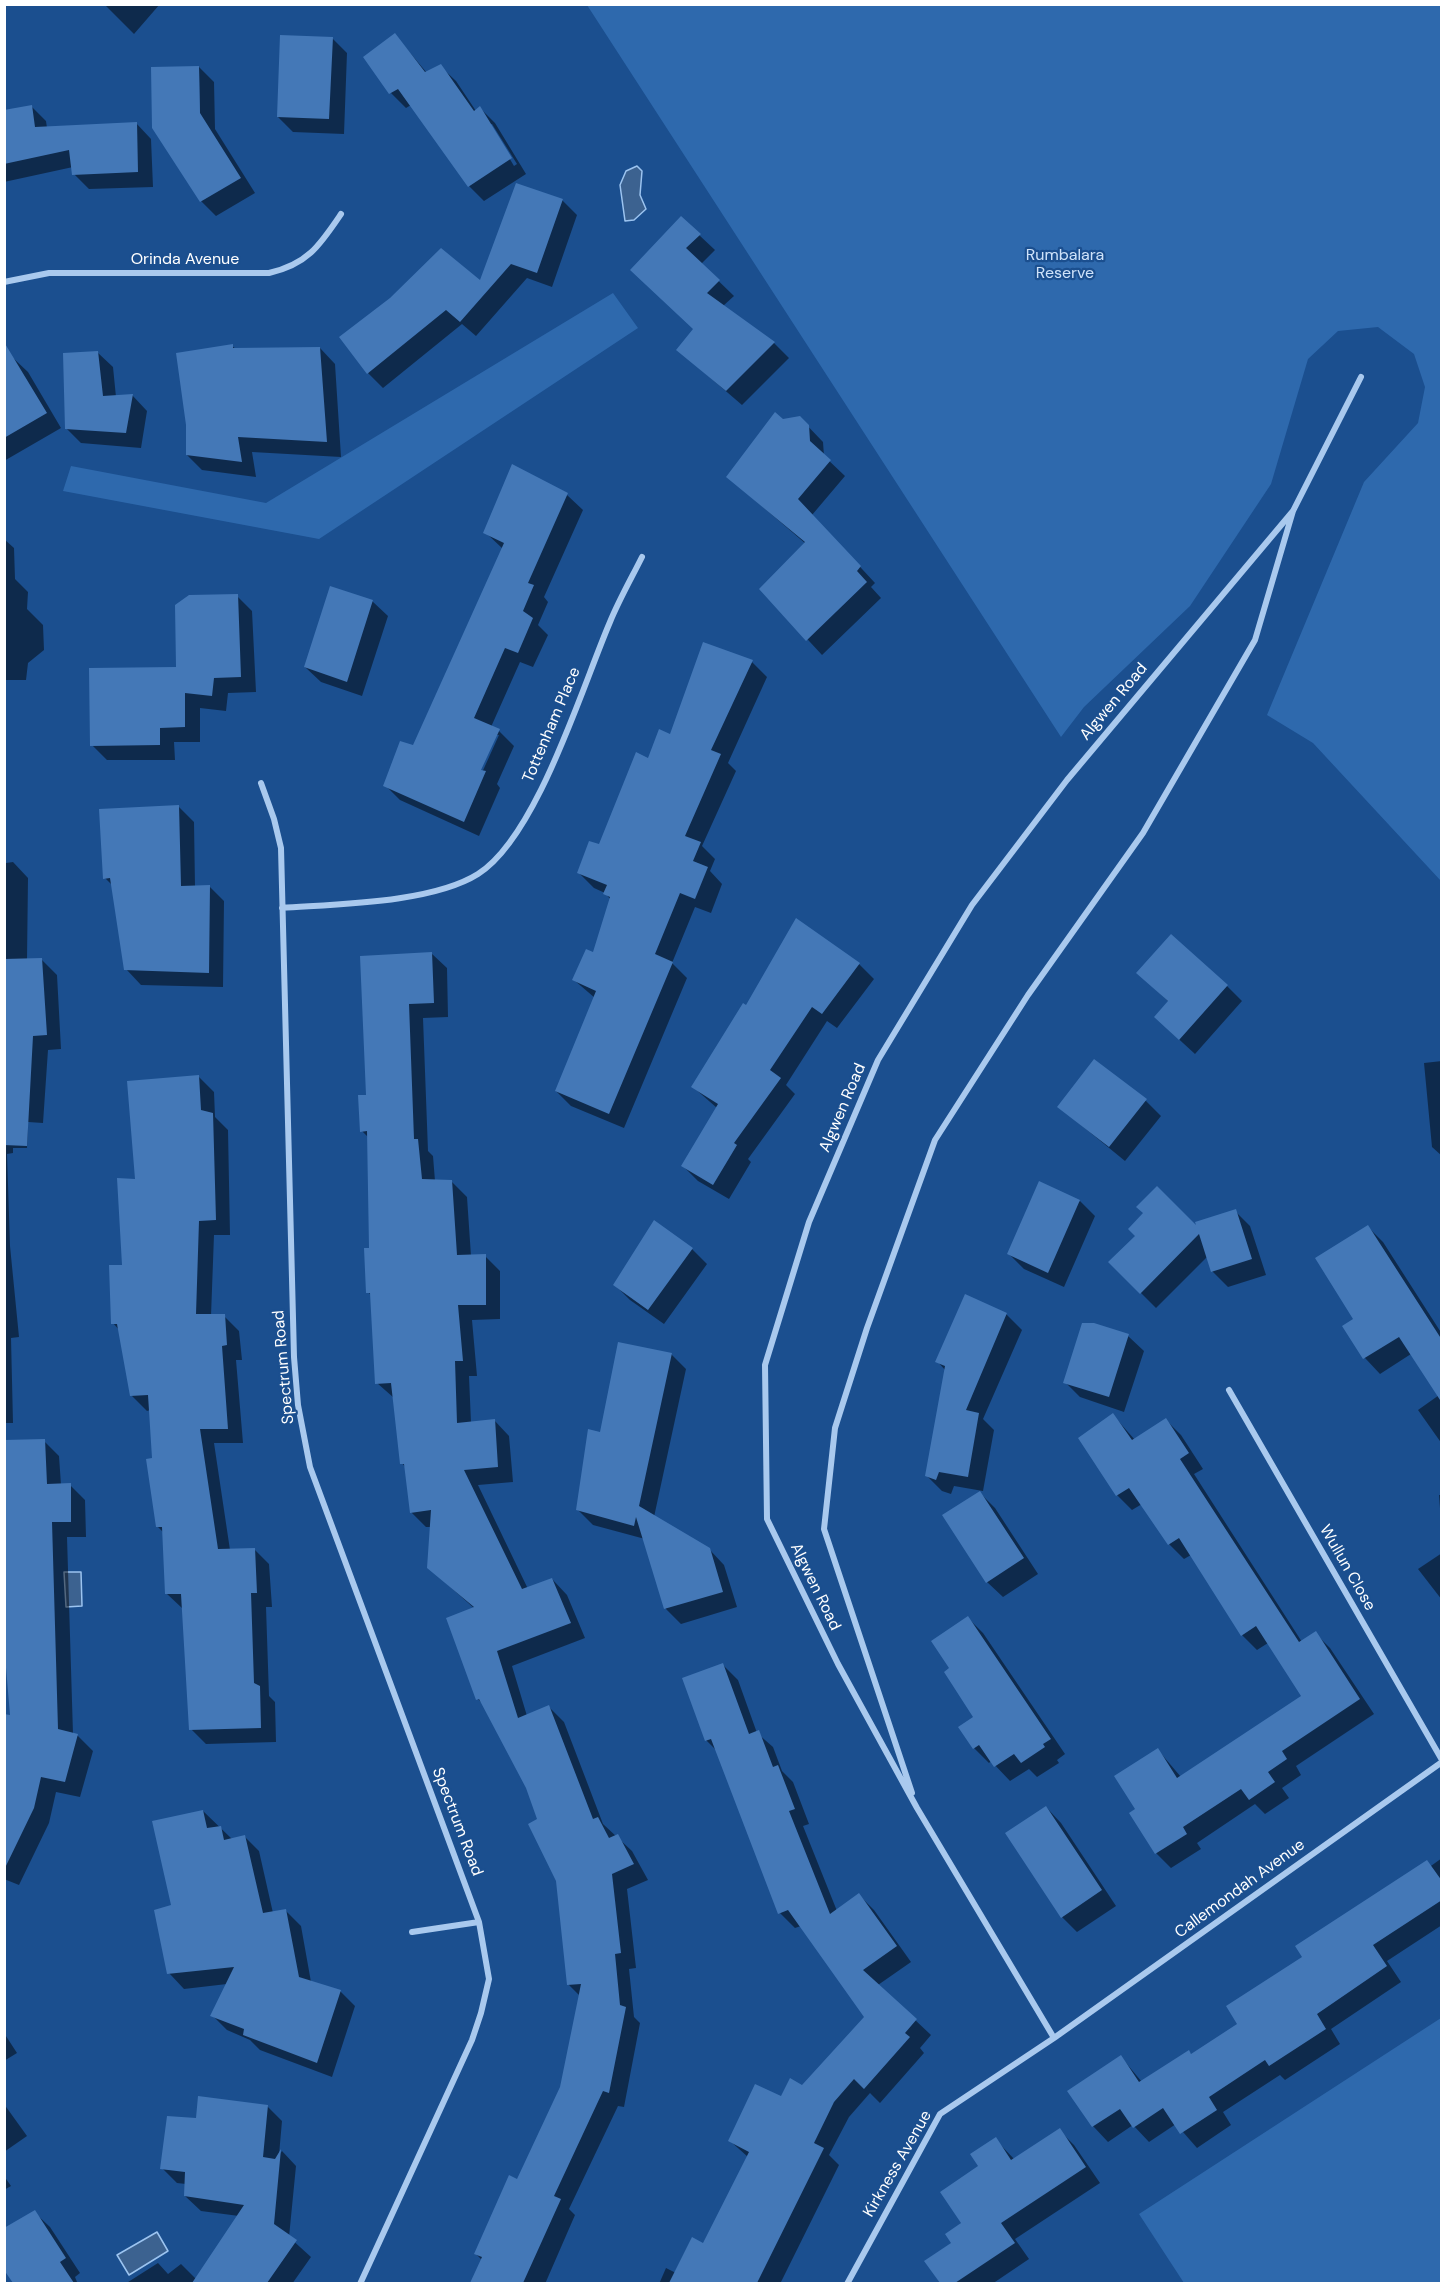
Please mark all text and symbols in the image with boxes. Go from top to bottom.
park label: Rumbalara Reserve [1026,246,1104,284]
street label: Orinda Avenue [131,250,239,270]
street label: Algwen Road [1076,660,1152,744]
street label: Tottenham Place [519,664,585,786]
street label: Algwen Road [816,1061,870,1155]
street label: Spectrum Road [269,1309,299,1425]
street label: Wullun Close [1315,1522,1379,1614]
street label: Algwen Road [786,1540,844,1634]
street label: Spectrum Road [428,1765,486,1879]
street label: Callemondah Avenue [1171,1835,1309,1943]
street label: Kirkness Avenue [860,2107,936,2221]

